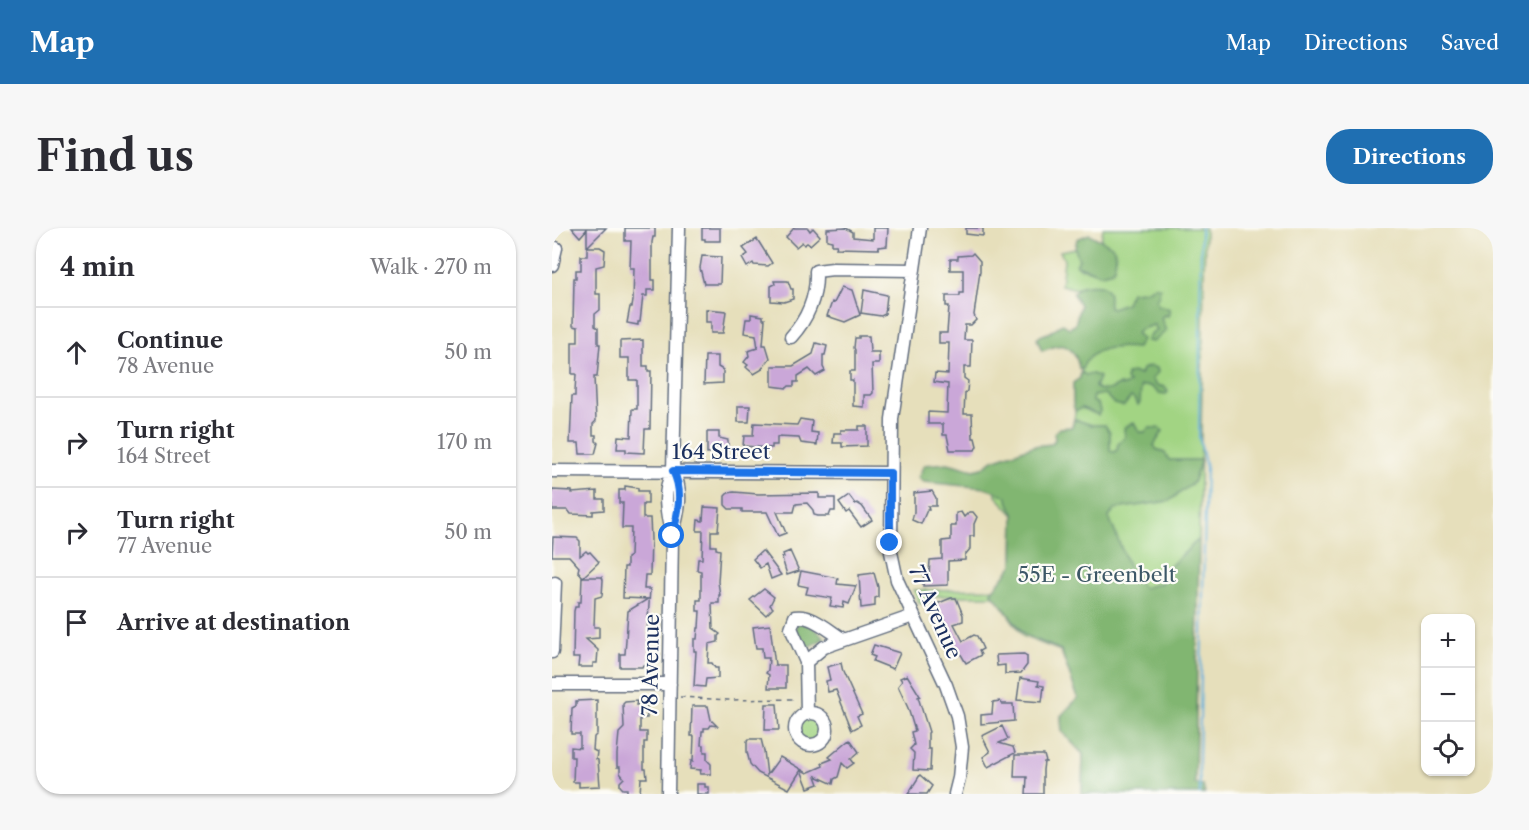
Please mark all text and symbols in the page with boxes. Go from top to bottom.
text: Map [30,25,94,59]
text: Map [1226,30,1271,55]
text: Directions [1304,30,1408,55]
text: Saved [1441,30,1499,55]
button: Directions [1326,129,1493,184]
text: Find us [36,130,194,182]
text: 4 min [60,251,135,283]
text: Walk · 270 m [370,255,492,279]
text: Continue [117,327,223,354]
icon: ahead [60,336,93,369]
text: 50 m [445,340,492,364]
text: 78 Avenue [117,354,214,378]
text: Turn right [117,417,235,444]
icon: right [60,426,93,459]
text: 170 m [437,430,492,454]
street label: 164 Street [672,439,771,464]
text: 164 Street [117,444,211,468]
text: Turn right [117,507,235,534]
icon: right [60,516,93,549]
text: 50 m [445,520,492,544]
route start [658,522,684,548]
route end [876,529,902,555]
text: 77 Avenue [117,534,212,558]
street label: 77 Avenue [904,561,967,663]
park label: 55E - Greenbelt [1018,562,1177,587]
icon: arrive [60,606,93,639]
text: Arrive at destination [117,609,350,636]
street label: 78 Avenue [637,614,664,716]
map controls [1421,614,1475,776]
button: + [1421,614,1475,668]
button: − [1421,668,1475,722]
button: locate [1421,722,1475,776]

